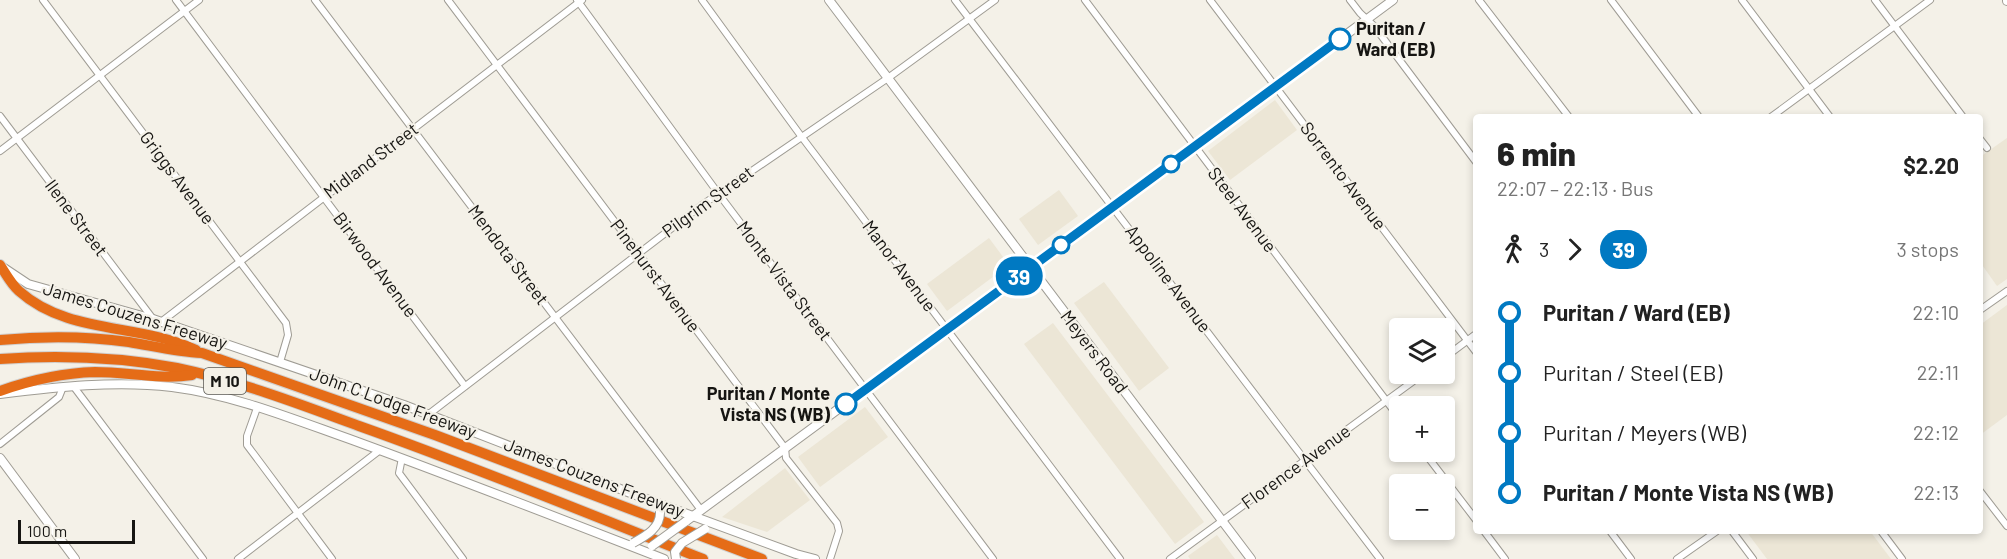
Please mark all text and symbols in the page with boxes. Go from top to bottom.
place label: Puritan / Ward (EB) [1356,17,1436,60]
marker: Puritan / Ward (EB) [1329,28,1351,50]
street label: Midland Street [319,117,422,203]
street label: Sorrento Avenue [1296,117,1392,234]
street label: Griggs Avenue [136,127,220,228]
text: 6 min [1497,133,1576,173]
text: $2.20 [1903,152,1959,178]
unlabelled marker [1162,155,1180,173]
street label: Pilgrim Street [657,161,757,242]
street label: Steel Avenue [1204,162,1282,256]
street label: Ilene Street [41,175,113,260]
text: 22:07 – 22:13 · Bus [1497,176,1653,200]
street label: Mendota Street [464,200,554,309]
street label: Birwood Avenue [329,208,422,321]
street label: Pinehurst Avenue [606,214,706,336]
street label: Manor Avenue [858,215,941,315]
street label: Monte Vista Street [733,216,837,345]
street label: Appoline Avenue [1121,220,1216,337]
icon: walk [1497,233,1530,266]
icon: forward [1558,233,1591,266]
unlabelled marker [1052,236,1070,254]
text: 3 [1539,237,1549,261]
text: 39 [1612,237,1635,262]
text: 3 stops [1897,237,1959,261]
line badge: 39 [992,256,1046,296]
text: 39 [1008,264,1030,289]
street label: James Couzens Freeway [40,277,230,354]
text: Puritan / Ward (EB) [1543,299,1730,325]
text: 22:10 [1912,300,1959,324]
street label: Meyers Road [1056,305,1133,397]
map controls [1389,318,1455,540]
button: layers [1389,318,1455,384]
text: Puritan / Steel (EB) [1543,359,1722,385]
text: 22:11 [1917,360,1959,384]
street label: John C Lodge Freeway [307,362,480,442]
road number: M 10 [204,368,246,394]
place label: Puritan / Monte Vista NS (WB) [707,382,831,425]
marker: Puritan / Monte Vista NS (WB) [835,393,857,415]
button: + [1389,396,1455,462]
street label: Florence Avenue [1237,419,1354,513]
text: Puritan / Meyers (WB) [1543,419,1746,445]
text: 22:12 [1913,420,1959,444]
street label: James Couzens Freeway [501,432,688,522]
button: − [1389,474,1455,540]
text: Puritan / Monte Vista NS (WB) [1543,479,1833,505]
text: 22:13 [1913,480,1959,504]
scale bar [18,517,135,544]
text: 100 m [27,521,67,540]

